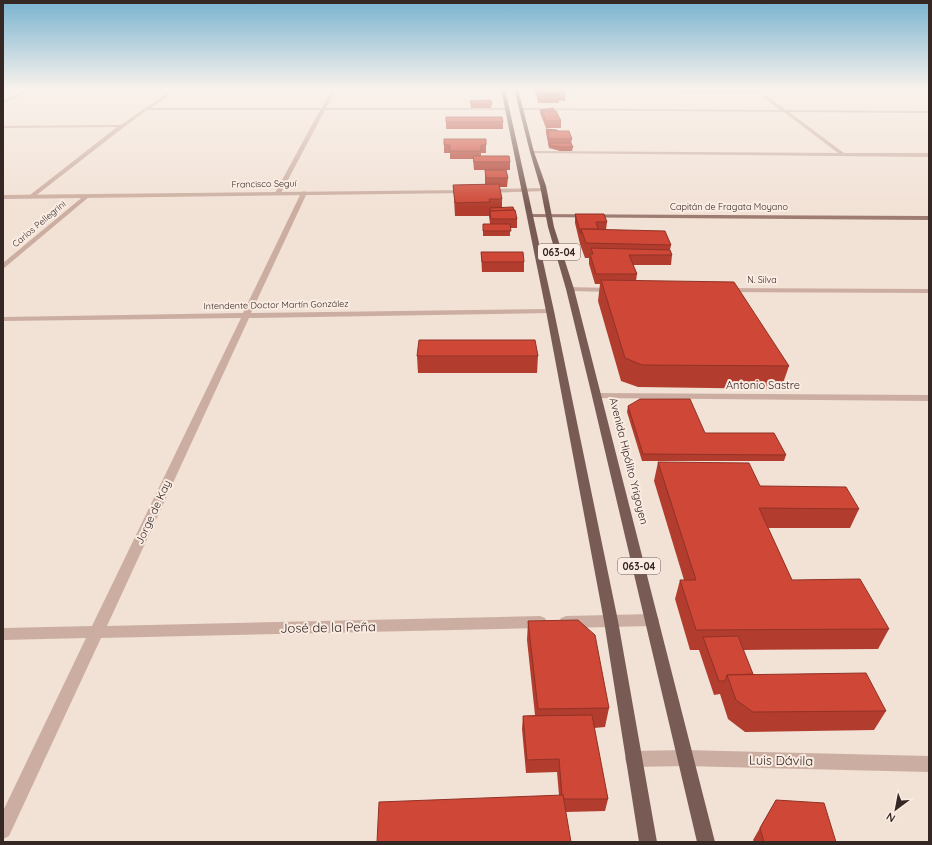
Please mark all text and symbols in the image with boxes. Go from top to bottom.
street label: Francisco Seguí [231,177,297,190]
street label: Carlos Pellegrini [10,198,68,249]
street label: Capitán de Fragata Moyano [670,201,788,212]
road number: 063-04 [538,244,580,260]
street label: N. Silva [747,274,777,285]
street label: Intendente Doctor Martín González [203,298,349,311]
street label: Antonio Sastre [726,378,800,392]
street label: Avenida Hipólito Yrigoyen [606,396,652,526]
street label: Jorge de Kay [132,478,174,546]
road number: 063-04 [618,558,660,574]
street label: José de la Peña [280,618,376,636]
street label: Luis Dávila [749,751,813,769]
north arrow [876,789,916,829]
text: N [884,809,898,826]

